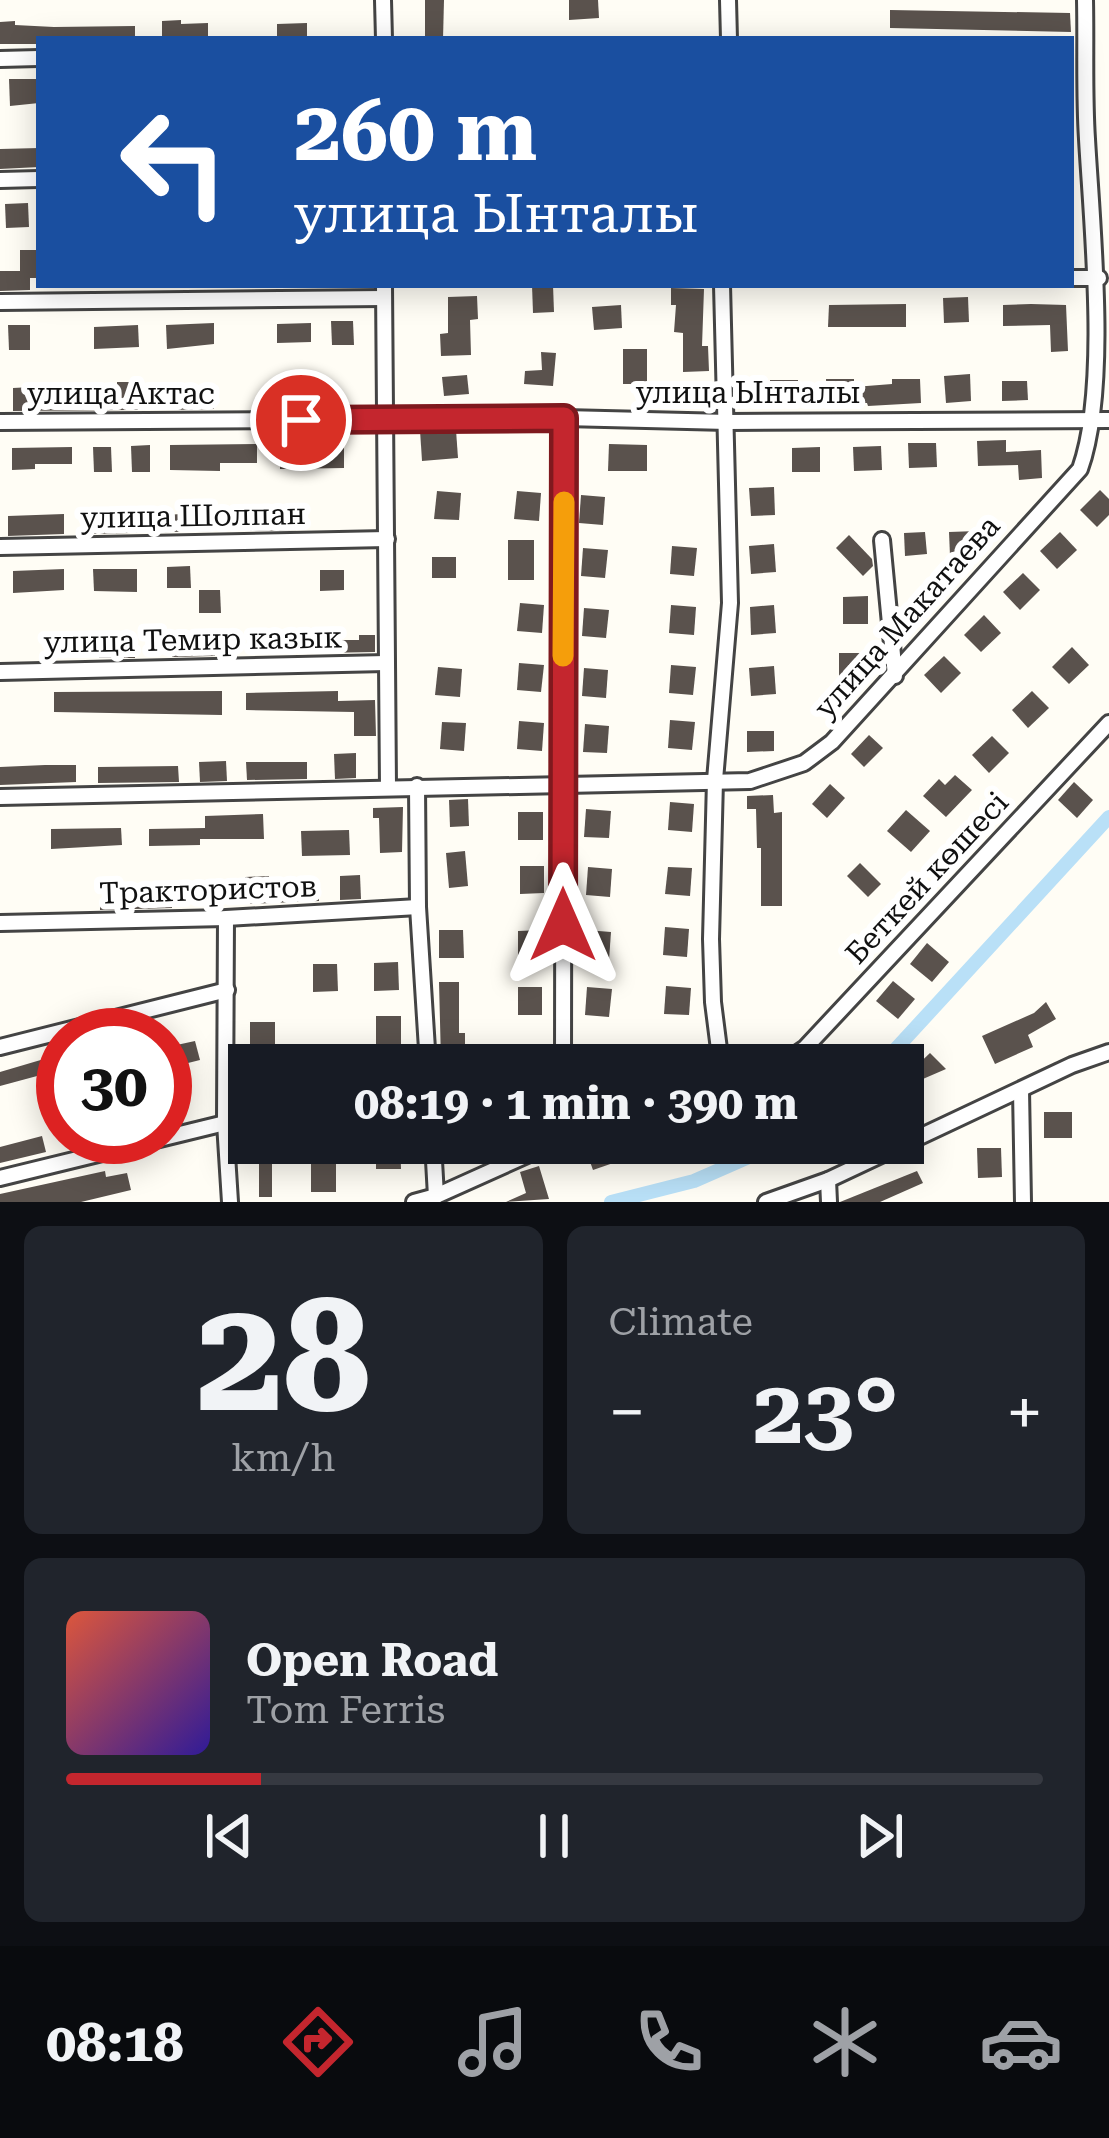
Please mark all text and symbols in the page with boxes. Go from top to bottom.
text: 260 m [294,82,537,180]
icon: left [96,84,252,240]
text: улица Ынталы [294,182,698,245]
pin [250,369,352,471]
street label: улица Ынталы [636,375,860,410]
street label: улица Актас [27,376,215,411]
icon: arrive [268,387,334,453]
street label: улица Шолпан [80,496,306,535]
street label: улица Макатаева [807,508,1007,725]
street label: улица Темир казык [43,619,343,660]
street label: Беткей көшесі [838,785,1015,971]
position arrow [500,862,626,988]
street label: Трактористов [99,868,317,911]
speed limit sign: 30 [36,1008,192,1164]
text: 08:19 · 1 min · 390 m [354,1077,798,1130]
text: 28 [196,1265,371,1448]
text: Climate [609,1299,753,1345]
text: 23° [753,1360,899,1465]
text: − [609,1374,645,1451]
text: + [1006,1374,1043,1451]
text: km/h [231,1435,335,1481]
text: Open Road [246,1634,498,1687]
text: Tom Ferris [246,1687,445,1733]
icon: previous [196,1803,262,1869]
icon: pause [521,1803,587,1869]
icon: next [847,1803,913,1869]
icon: directions [276,2000,360,2084]
icon: music [451,2000,535,2084]
icon: phone [627,2000,711,2084]
icon: climate [803,2000,887,2084]
icon: car [979,2000,1063,2084]
text: 08:18 [46,2011,184,2074]

